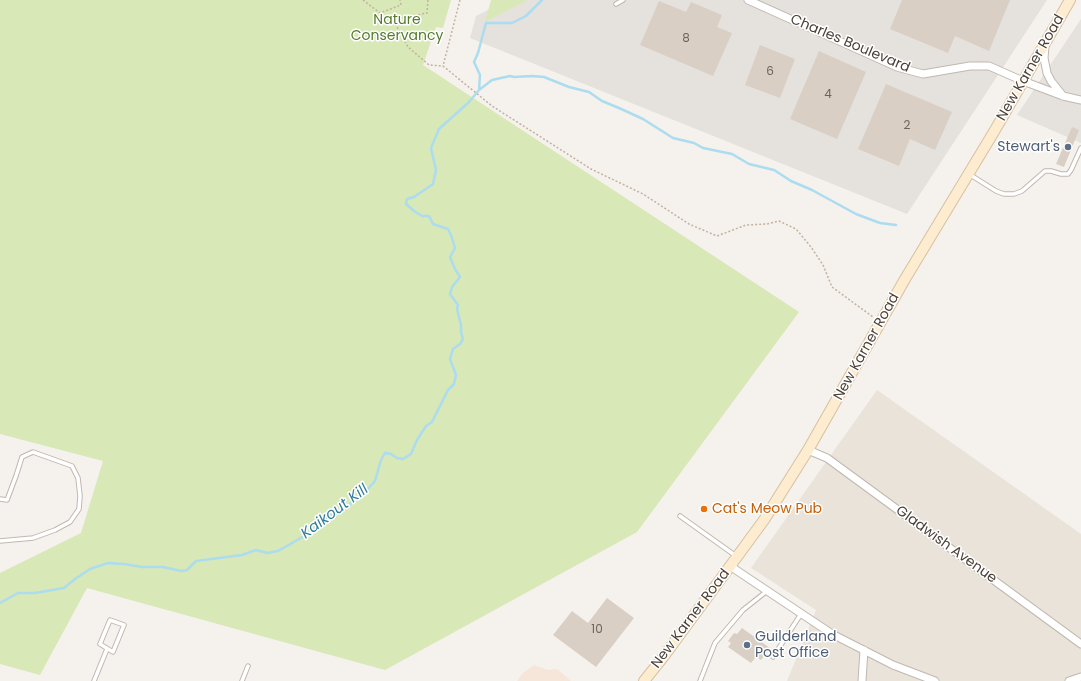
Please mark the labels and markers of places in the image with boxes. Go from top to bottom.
place label: Stewart's [997,139,1060,155]
marker: Stewart's [1063,142,1073,152]
place label: Cat's Meow Pub [712,501,822,517]
marker: Cat's Meow Pub [699,504,709,514]
place label: Guilderland Post Office [755,629,836,662]
marker: Guilderland Post Office [742,640,752,650]

